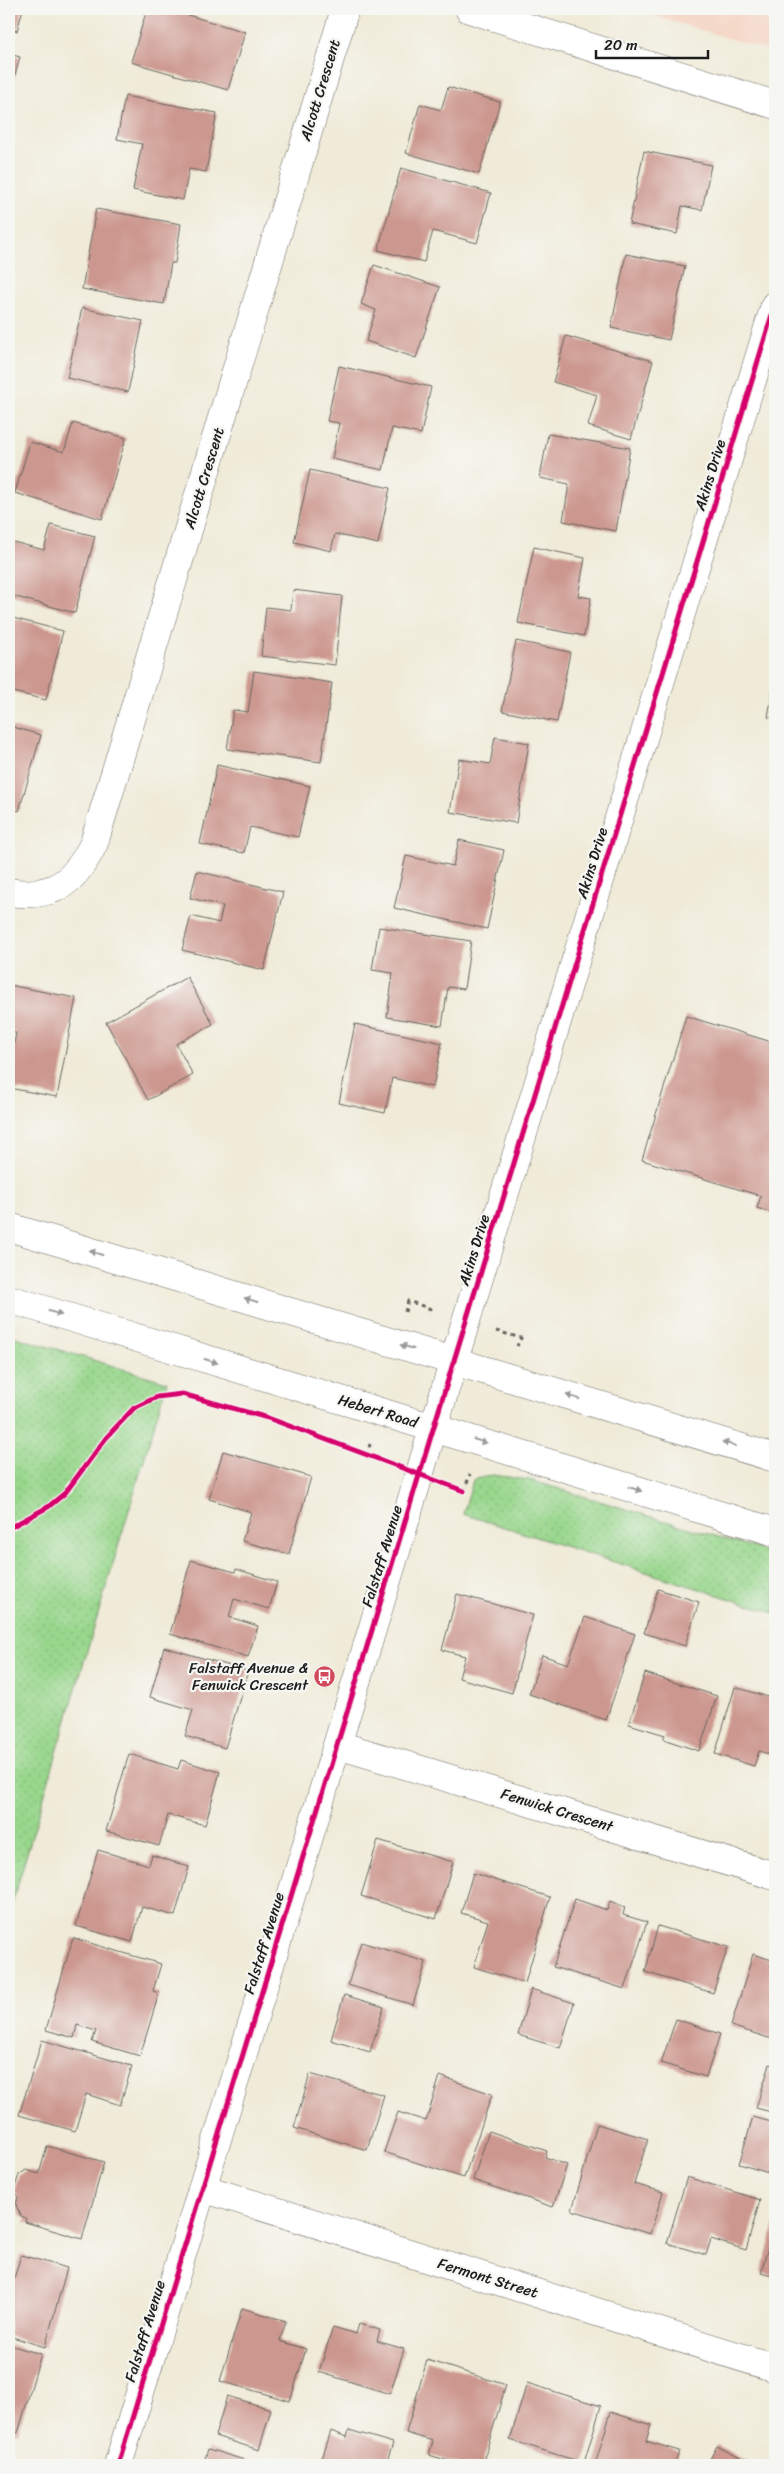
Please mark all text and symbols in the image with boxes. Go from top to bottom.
scale bar [596,28,709,60]
text: 20 m [604,32,638,58]
street label: Alcott Crescent [292,36,348,145]
street label: Alcott Crescent [176,424,232,533]
street label: Akins Drive [687,436,733,515]
street label: Akins Drive [569,824,615,903]
street label: Akins Drive [451,1211,497,1290]
one-way arrow [88,1249,103,1257]
one-way arrow [244,1296,259,1304]
one-way arrow [48,1310,63,1318]
one-way arrow [399,1343,414,1351]
one-way arrow [203,1357,218,1365]
street label: Hebert Road [335,1387,422,1436]
one-way arrow [565,1392,580,1400]
one-way arrow [472,1438,487,1446]
one-way arrow [721,1439,736,1447]
one-way arrow [628,1486,643,1493]
street label: Falstaff Avenue [354,1501,410,1610]
place label: Falstaff Avenue & Fenwick Crescent [189,1655,309,1698]
bus stop icon: Falstaff Avenue & Fenwick Crescent [312,1665,336,1689]
street label: Fenwick Crescent [498,1781,617,1840]
street label: Falstaff Avenue [236,1888,292,1997]
street label: Fermont Street [435,2250,542,2306]
street label: Falstaff Avenue [117,2276,173,2385]

